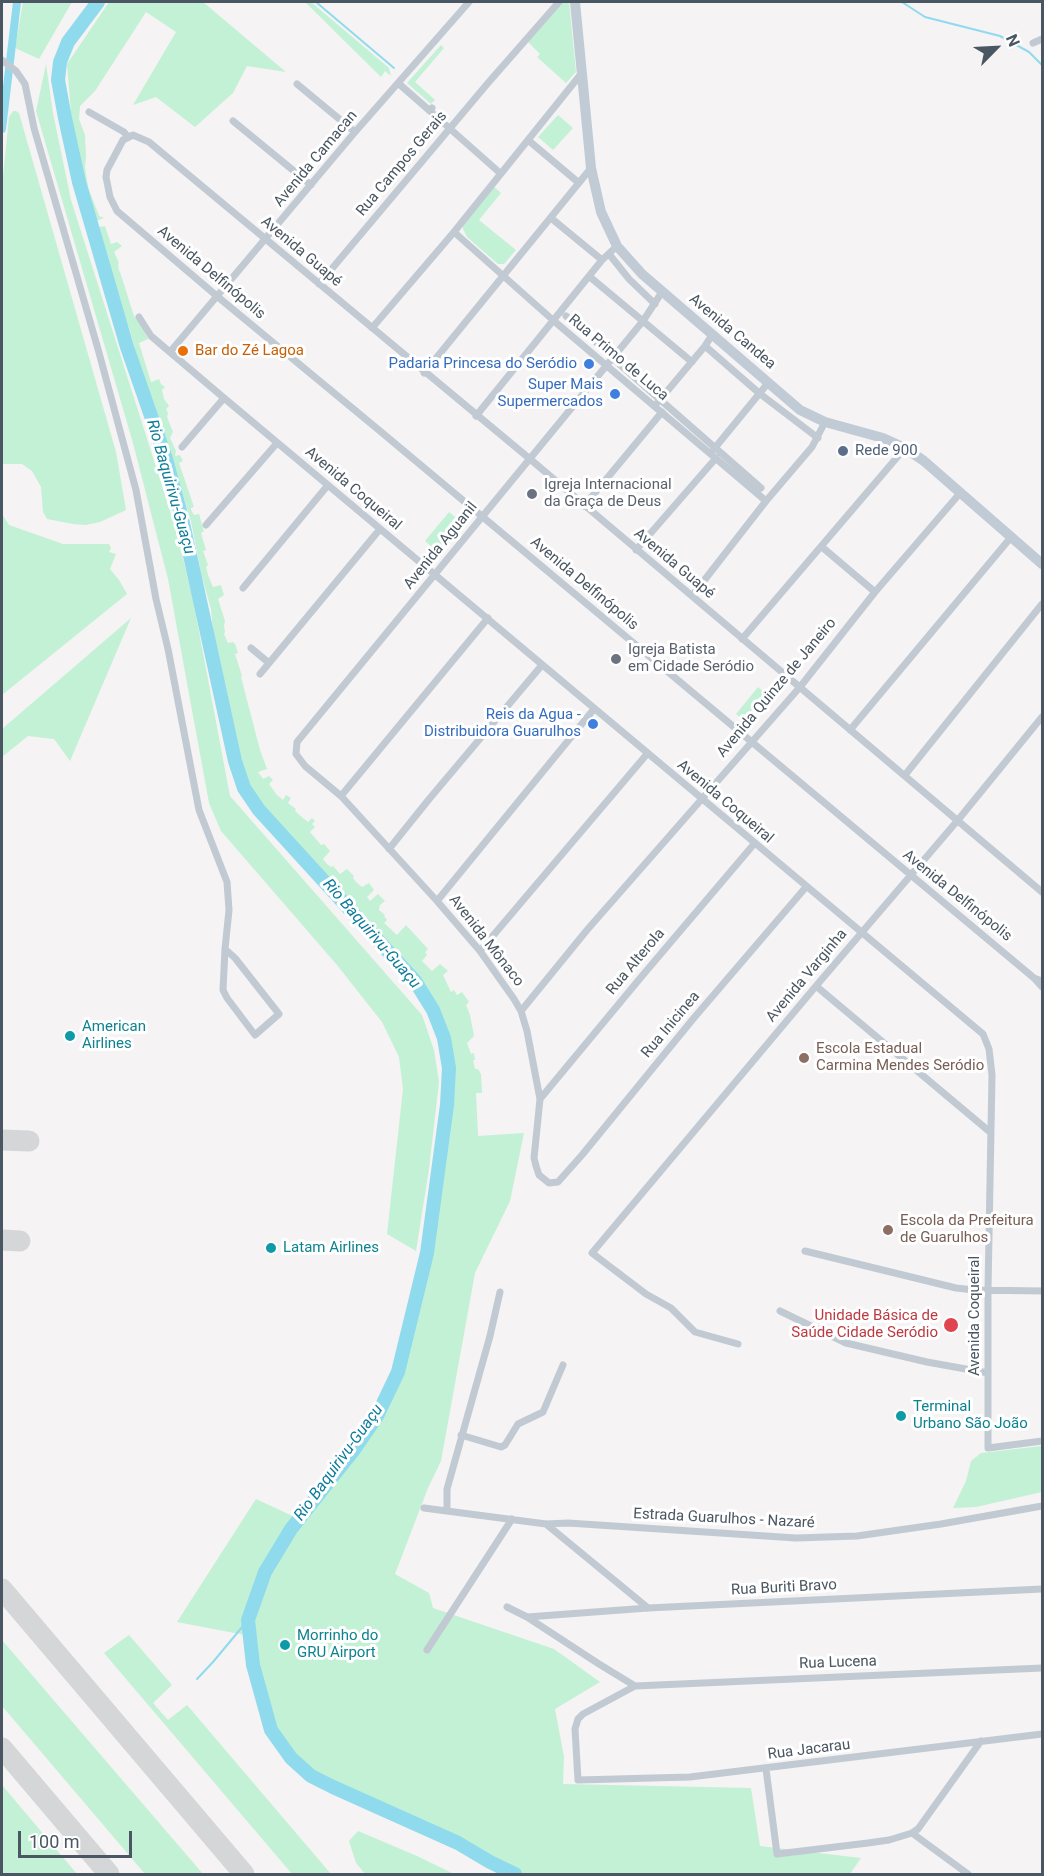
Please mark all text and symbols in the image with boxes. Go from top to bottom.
north arrow [966,18,1026,78]
text: N [1002,31,1024,49]
street label: Avenida Camacan [270,107,362,211]
street label: Rua Campos Gerais [353,108,451,220]
street label: Avenida Guapé [257,213,345,291]
street label: Avenida Delfinópolis [153,223,269,323]
street label: Avenida Candea [685,291,779,373]
street label: Rua Primo de Luca [564,311,672,405]
place label: Bar do Zé Lagoa [195,342,304,360]
marker: Bar do Zé Lagoa [176,344,190,358]
place label: Padaria Princesa do Seródio [389,355,577,373]
marker: Padaria Princesa do Seródio [582,357,596,371]
place label: Super Mais Supermercados [498,376,603,411]
marker: Super Mais Supermercados [608,387,622,401]
water label: Rio Baquirivu-Guaçu [142,418,198,556]
place label: Rede 900 [855,442,918,460]
street label: Avenida Coqueiral [301,443,405,535]
marker: Rede 900 [836,444,850,458]
place label: Igreja Internacional da Graça de Deus [544,476,672,511]
marker: Igreja Internacional da Graça de Deus [525,487,539,501]
street label: Avenida Aguanil [400,499,482,593]
street label: Avenida Guapé [630,525,718,603]
street label: Avenida Delfinópolis [526,534,642,634]
street label: Avenida Quinze de Janeiro [713,615,841,761]
place label: Igreja Batista em Cidade Seródio [628,641,754,676]
marker: Igreja Batista em Cidade Seródio [609,652,623,666]
place label: Reis da Agua - Distribuidora Guarulhos [424,706,581,741]
marker: Reis da Agua - Distribuidora Guarulhos [586,717,600,731]
street label: Avenida Coqueiral [673,756,777,848]
street label: Avenida Delfinópolis [899,846,1015,946]
water label: Rio Baquirivu-Guaçu [318,875,424,993]
street label: Avenida Mônaco [445,892,527,990]
street label: Rua Alterola [603,925,669,999]
street label: Avenida Varginha [763,926,851,1026]
street label: Rua Inicinea [638,988,704,1062]
place label: American Airlines [82,1018,146,1053]
marker: American Airlines [63,1029,77,1043]
place label: Escola Estadual Carmina Mendes Seródio [816,1040,984,1075]
marker: Escola Estadual Carmina Mendes Seródio [797,1051,811,1065]
place label: Escola da Prefeitura de Guarulhos [900,1212,1034,1247]
marker: Escola da Prefeitura de Guarulhos [881,1223,895,1237]
place label: Latam Airlines [283,1239,379,1257]
marker: Latam Airlines [264,1241,278,1255]
street label: Avenida Coqueiral [966,1256,984,1376]
place label: Unidade Básica de Saúde Cidade Seródio [791,1307,938,1342]
marker: Unidade Básica de Saúde Cidade Seródio [942,1316,960,1334]
place label: Terminal Urbano São João [913,1398,1028,1433]
water label: Rio Baquirivu-Guaçu [290,1401,388,1525]
marker: Terminal Urbano São João [894,1409,908,1423]
street label: Estrada Guarulhos - Nazaré [633,1505,815,1533]
street label: Rua Buriti Bravo [731,1576,837,1600]
place label: Morrinho do GRU Airport [297,1627,378,1662]
marker: Morrinho do GRU Airport [278,1638,292,1652]
street label: Rua Lucena [799,1653,877,1673]
street label: Rua Jacarau [767,1736,851,1764]
scale bar [21,1819,135,1857]
text: 100 m [29,1831,80,1852]

